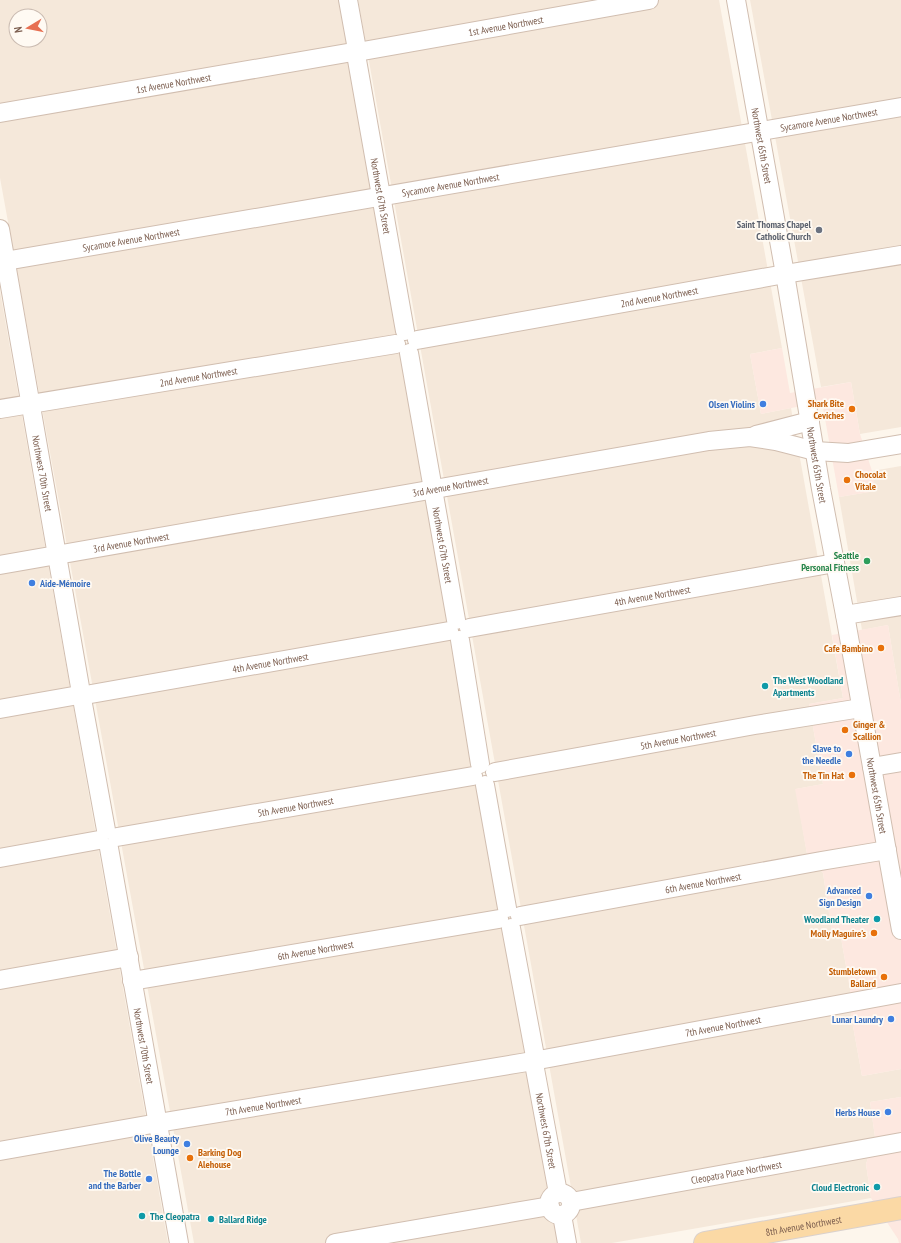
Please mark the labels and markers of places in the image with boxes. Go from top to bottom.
place label: Saint Thomas Chapel Catholic Church [737,218,812,243]
marker: Saint Thomas Chapel Catholic Church [814,225,824,235]
place label: Shark Bite Ceviches [808,397,844,422]
place label: Olsen Violins [709,398,755,411]
marker: Olsen Violins [758,399,768,409]
marker: Shark Bite Ceviches [847,404,857,414]
place label: Chocolat Vitale [854,468,886,493]
marker: Chocolat Vitale [842,475,852,485]
place label: Seattle Personal Fitness [801,549,859,574]
marker: Seattle Personal Fitness [862,556,872,566]
place label: Aide-Mémoire [39,577,90,590]
marker: Aide-Mémoire [27,578,37,588]
place label: Cafe Bambino [824,642,874,655]
marker: Cafe Bambino [876,643,886,653]
place label: The West Woodland Apartments [772,674,844,699]
marker: The West Woodland Apartments [760,681,770,691]
place label: Ginger & Scallion [853,718,885,743]
marker: Ginger & Scallion [840,725,850,735]
place label: Slave to the Needle [802,742,842,767]
marker: Slave to the Needle [844,749,854,759]
place label: The Tin Hat [803,769,844,782]
marker: The Tin Hat [847,770,857,780]
place label: Advanced Sign Design [819,884,862,909]
marker: Advanced Sign Design [864,891,874,901]
place label: Woodland Theater [803,913,869,926]
marker: Woodland Theater [872,914,882,924]
place label: Molly Maguire's [811,927,866,940]
marker: Molly Maguire's [869,928,879,938]
place label: Stumbletown Ballard [829,965,877,990]
marker: Stumbletown Ballard [879,972,889,982]
place label: Lunar Laundry [832,1013,884,1026]
marker: Lunar Laundry [886,1014,896,1024]
place label: Herbs House [835,1106,880,1119]
marker: Herbs House [883,1107,893,1117]
place label: Olive Beauty Lounge [134,1132,180,1157]
marker: Olive Beauty Lounge [182,1139,192,1149]
place label: Barking Dog Alehouse [197,1146,242,1171]
marker: Barking Dog Alehouse [185,1153,195,1163]
place label: The Bottle and the Barber [89,1167,141,1192]
marker: The Bottle and the Barber [144,1174,154,1184]
place label: Cloud Electronic [812,1181,869,1194]
marker: Cloud Electronic [872,1182,882,1192]
place label: The Cleopatra [150,1210,200,1223]
marker: The Cleopatra [137,1211,147,1221]
place label: Ballard Ridge [219,1213,267,1226]
marker: Ballard Ridge [206,1214,216,1224]

